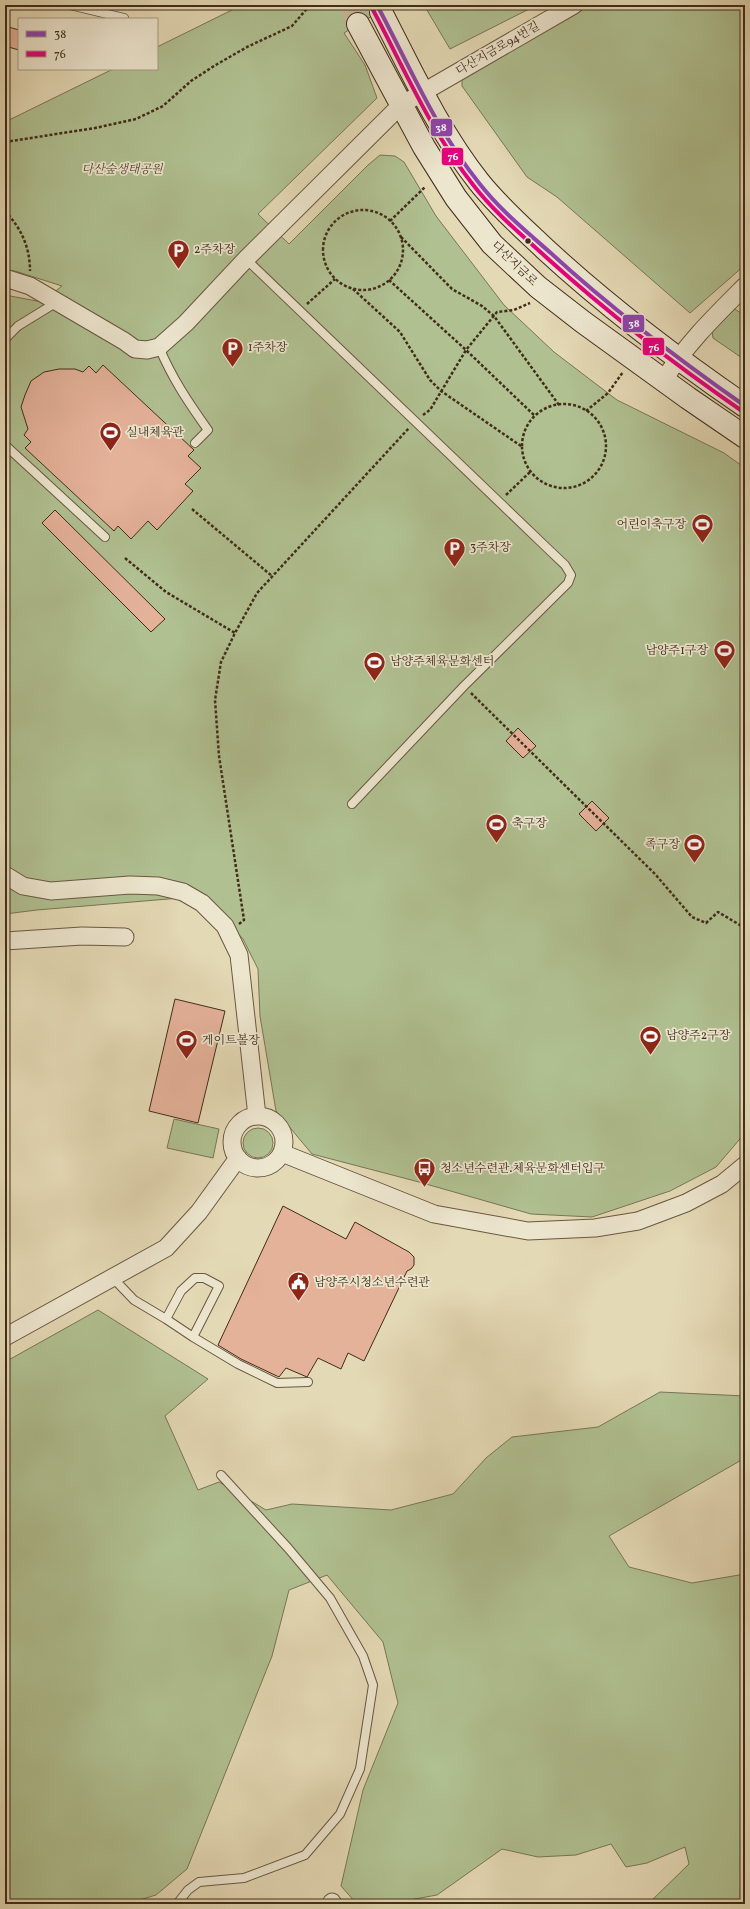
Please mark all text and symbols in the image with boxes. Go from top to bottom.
legend [18,18,158,70]
street label: 다산지금로94번길 [453,19,543,79]
text: 38 [54,27,66,43]
text: 76 [54,47,66,63]
line badge: 38 [430,118,453,137]
text: 38 [435,121,447,136]
line badge: 76 [441,147,464,166]
text: 76 [447,150,459,165]
park label: 다산숲생태공원 [81,162,164,178]
unlabelled marker [523,236,533,246]
parking icon: 2주차장 [166,237,192,270]
street label: 다산지금로 [488,238,541,290]
place label: 2주차장 [194,242,236,258]
line badge: 38 [622,314,645,333]
text: 38 [628,317,640,332]
parking icon: 1주차장 [219,335,245,368]
line badge: 76 [642,337,665,356]
place label: 1주차장 [248,340,288,356]
text: 76 [648,341,660,356]
sports icon: 실내체육관 [98,420,124,453]
place label: 실내체육관 [126,425,184,441]
sports icon: 어린이축구장 [689,512,715,545]
place label: 어린이축구장 [616,517,686,533]
parking icon: 3주차장 [441,535,467,568]
place label: 3주차장 [470,540,511,556]
sports icon: 남양주1구장 [711,638,737,671]
place label: 남양주1구장 [645,643,708,659]
sports icon: 남양주체육문화센터 [362,649,388,682]
place label: 남양주체육문화센터 [390,654,494,670]
sports icon: 축구장 [483,811,509,844]
place label: 축구장 [512,816,547,832]
sports icon: 족구장 [682,832,708,865]
place label: 족구장 [645,837,680,853]
sports icon: 남양주2구장 [637,1023,663,1056]
sports icon: 게이트볼장 [174,1028,200,1061]
place label: 남양주2구장 [666,1028,731,1044]
place label: 게이트볼장 [202,1033,260,1049]
bus stop icon: 청소년수련관.체육문화센터입구 [411,1156,437,1189]
place label: 청소년수련관.체육문화센터입구 [440,1161,606,1177]
public building icon: 남양주시청소년수련관 [285,1270,311,1303]
place label: 남양주시청소년수련관 [314,1275,430,1291]

